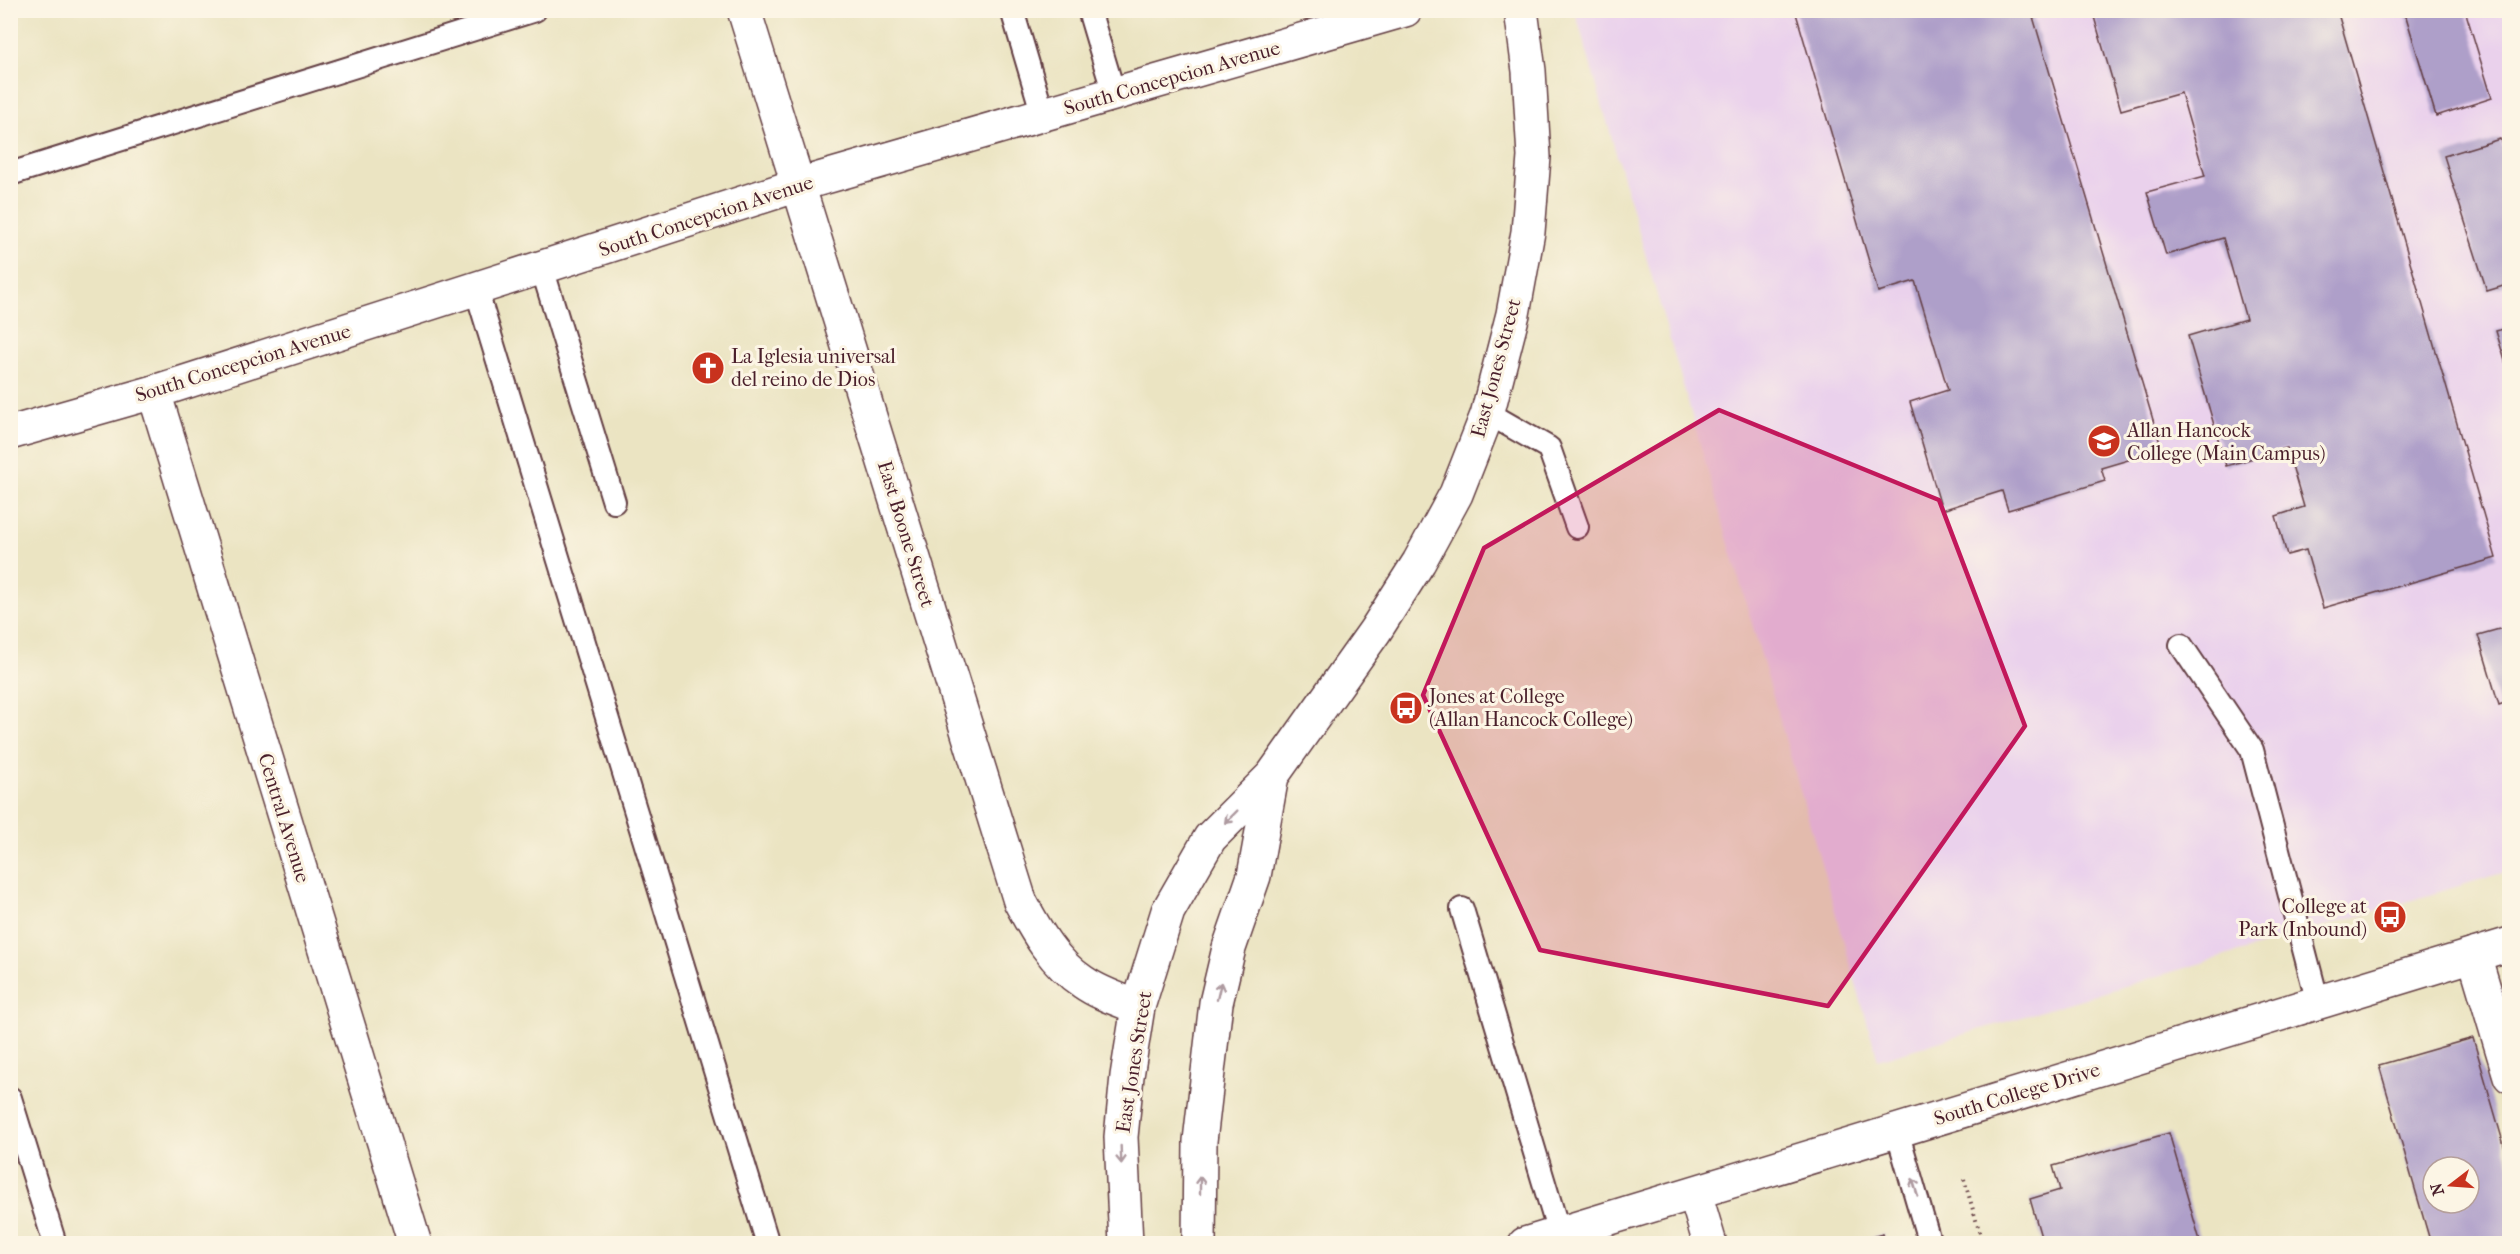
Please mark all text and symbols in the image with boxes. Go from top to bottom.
street label: South Concepcion Avenue [1061,36,1283,120]
street label: South Concepcion Avenue [596,170,816,262]
street label: East Jones Street [1466,296,1526,440]
street label: South Concepcion Avenue [133,319,353,407]
place label: La Iglesia universal del reino de Dios [731,345,896,391]
church icon: La Iglesia universal del reino de Dios [690,350,726,386]
place label: Allan Hancock College (Main Campus) [2126,419,2326,465]
school or university icon: Allan Hancock College (Main Campus) [2086,423,2122,459]
street label: East Boone Street [873,458,939,610]
place label: Jones at College (Allan Hancock College) [1427,685,1633,731]
bus stop icon: Jones at College (Allan Hancock College) [1388,690,1424,726]
street label: Central Avenue [253,751,315,886]
one-way arrow [1224,810,1238,825]
place label: College at Park (Inbound) [2238,895,2367,941]
bus stop icon: College at Park (Inbound) [2372,899,2408,935]
one-way arrow [1213,982,1225,1001]
street label: East Jones Street [1111,989,1157,1135]
street label: South College Drive [1931,1058,2103,1130]
one-way arrow [1116,1144,1127,1164]
north arrow [2421,1155,2481,1215]
one-way arrow [1194,1176,1206,1196]
one-way arrow [1908,1178,1919,1197]
text: N [2426,1180,2448,1198]

